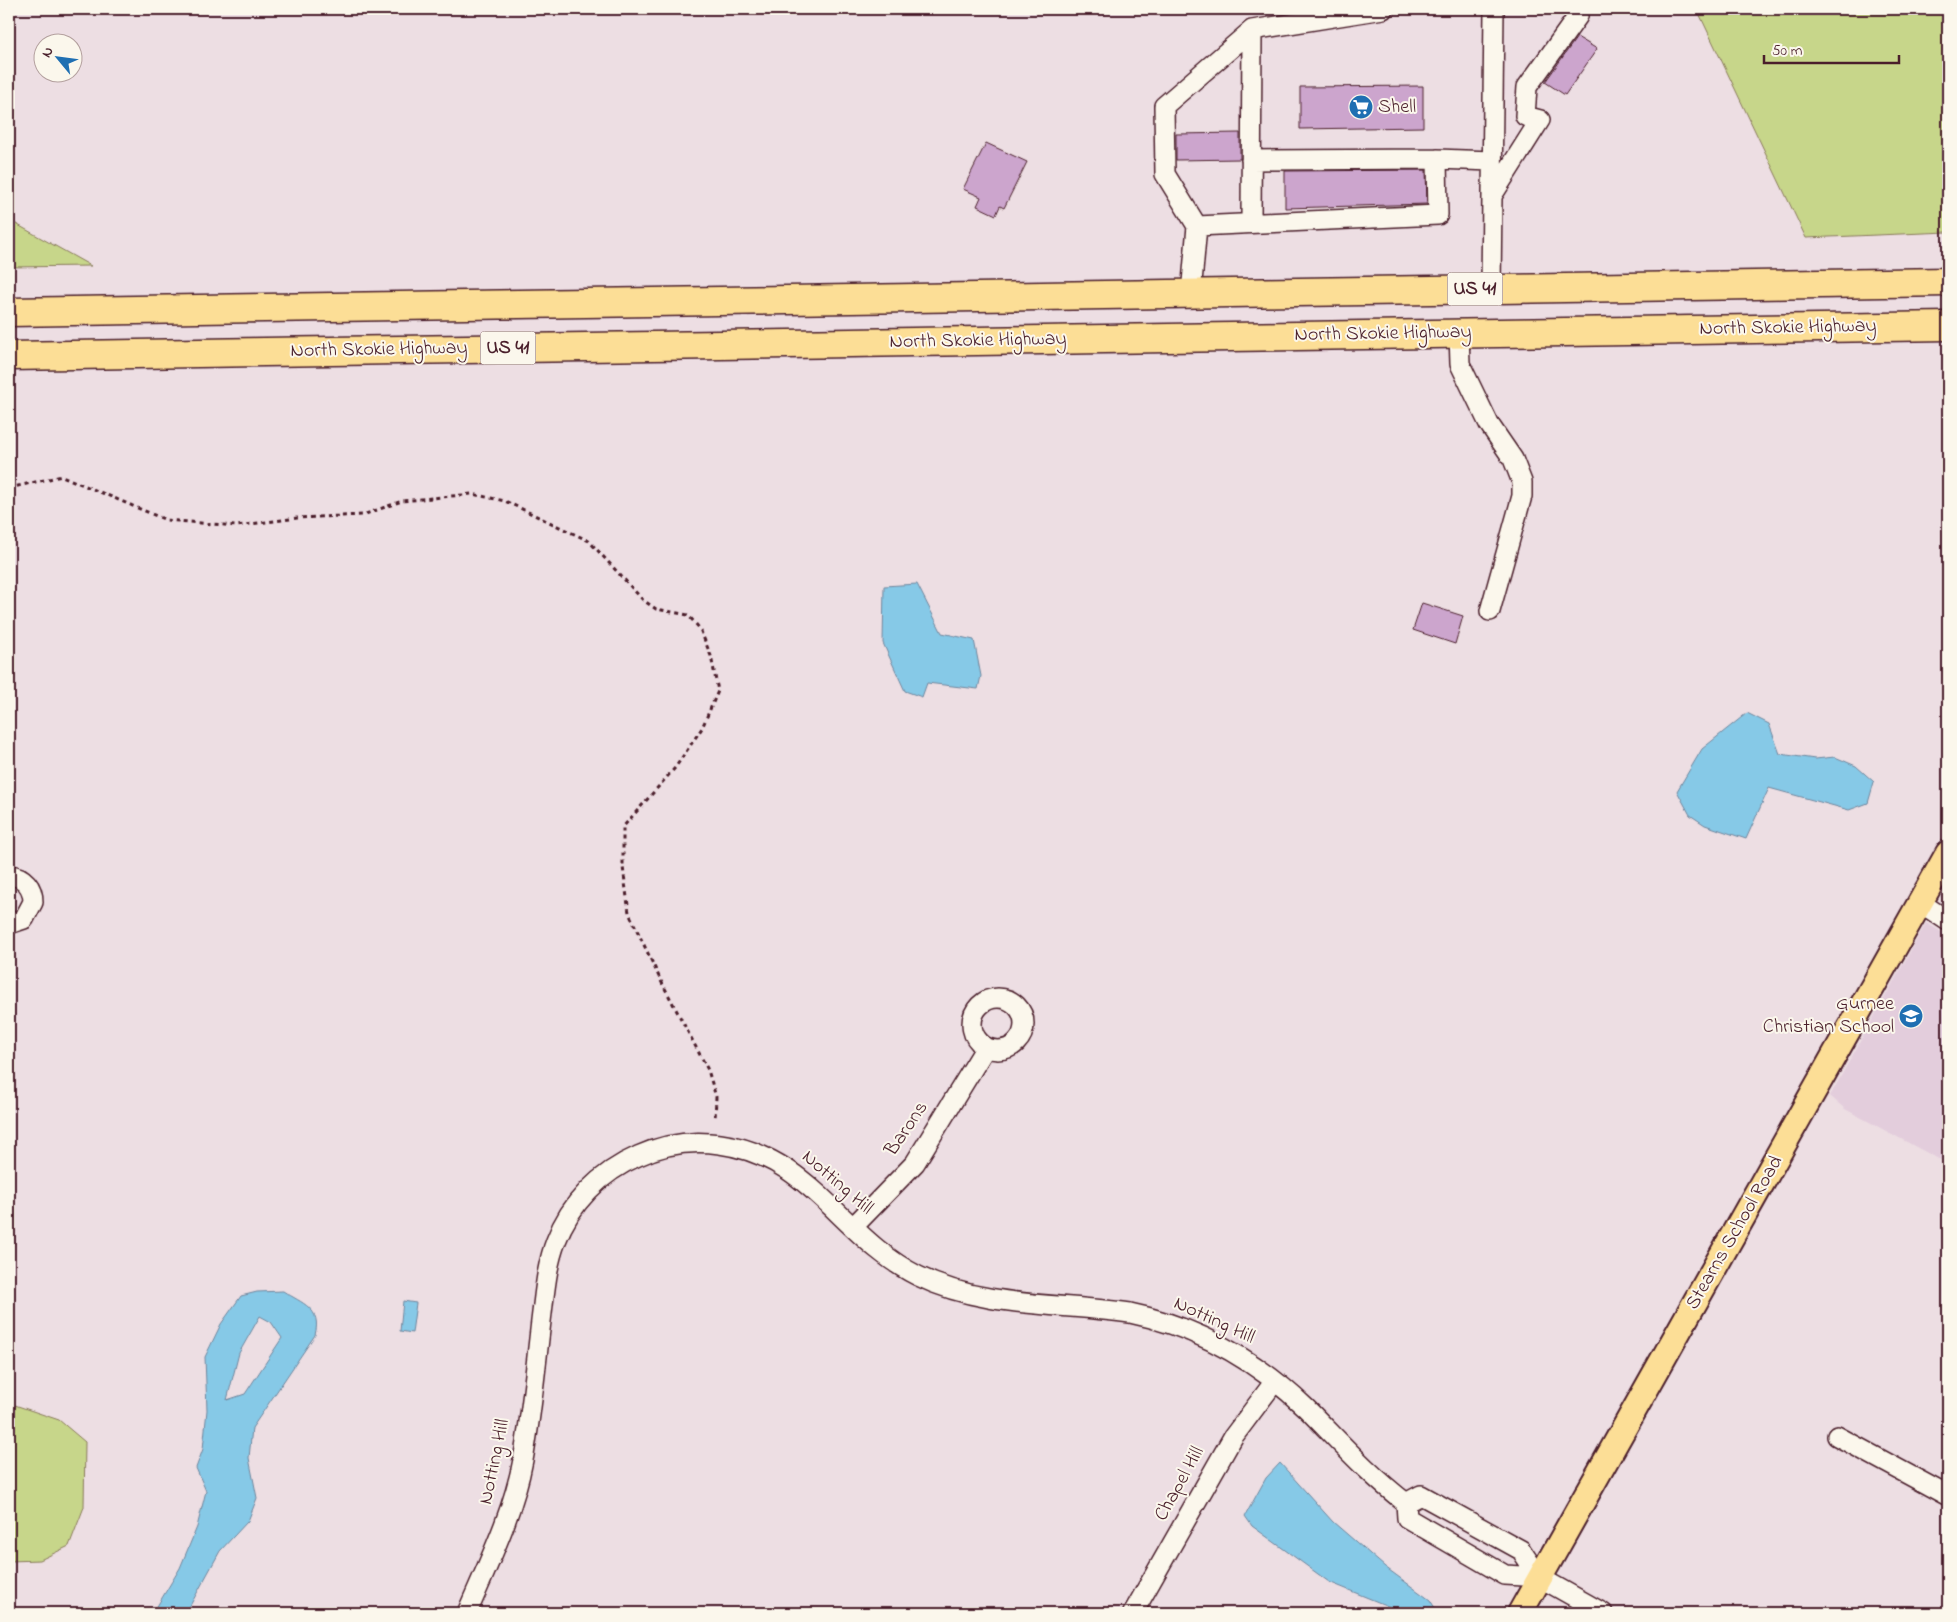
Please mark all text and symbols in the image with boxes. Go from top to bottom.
north arrow [32,32,82,82]
scale bar [1764,32,1900,64]
text: 50 m [1772,40,1803,62]
text: N [36,43,59,62]
place label: Shell [1378,93,1416,122]
supermarket icon: Shell [1348,94,1374,120]
road number: US 41 [1448,272,1502,306]
street label: North Skokie Highway [1699,312,1877,345]
street label: North Skokie Highway [1294,318,1472,351]
street label: North Skokie Highway [889,325,1067,358]
road number: US 41 [480,332,536,364]
street label: North Skokie Highway [290,334,468,367]
place label: Gurnee Christian School [1763,990,1894,1042]
school or university icon: Gurnee Christian School [1898,1003,1924,1029]
street label: Barons [877,1096,936,1163]
street label: Notting Hill [794,1144,879,1223]
street label: Stearns School Road [1679,1150,1791,1316]
street label: Notting Hill [1168,1290,1259,1353]
street label: Notting Hill [472,1417,519,1508]
street label: Chapel Hill [1148,1441,1212,1527]

